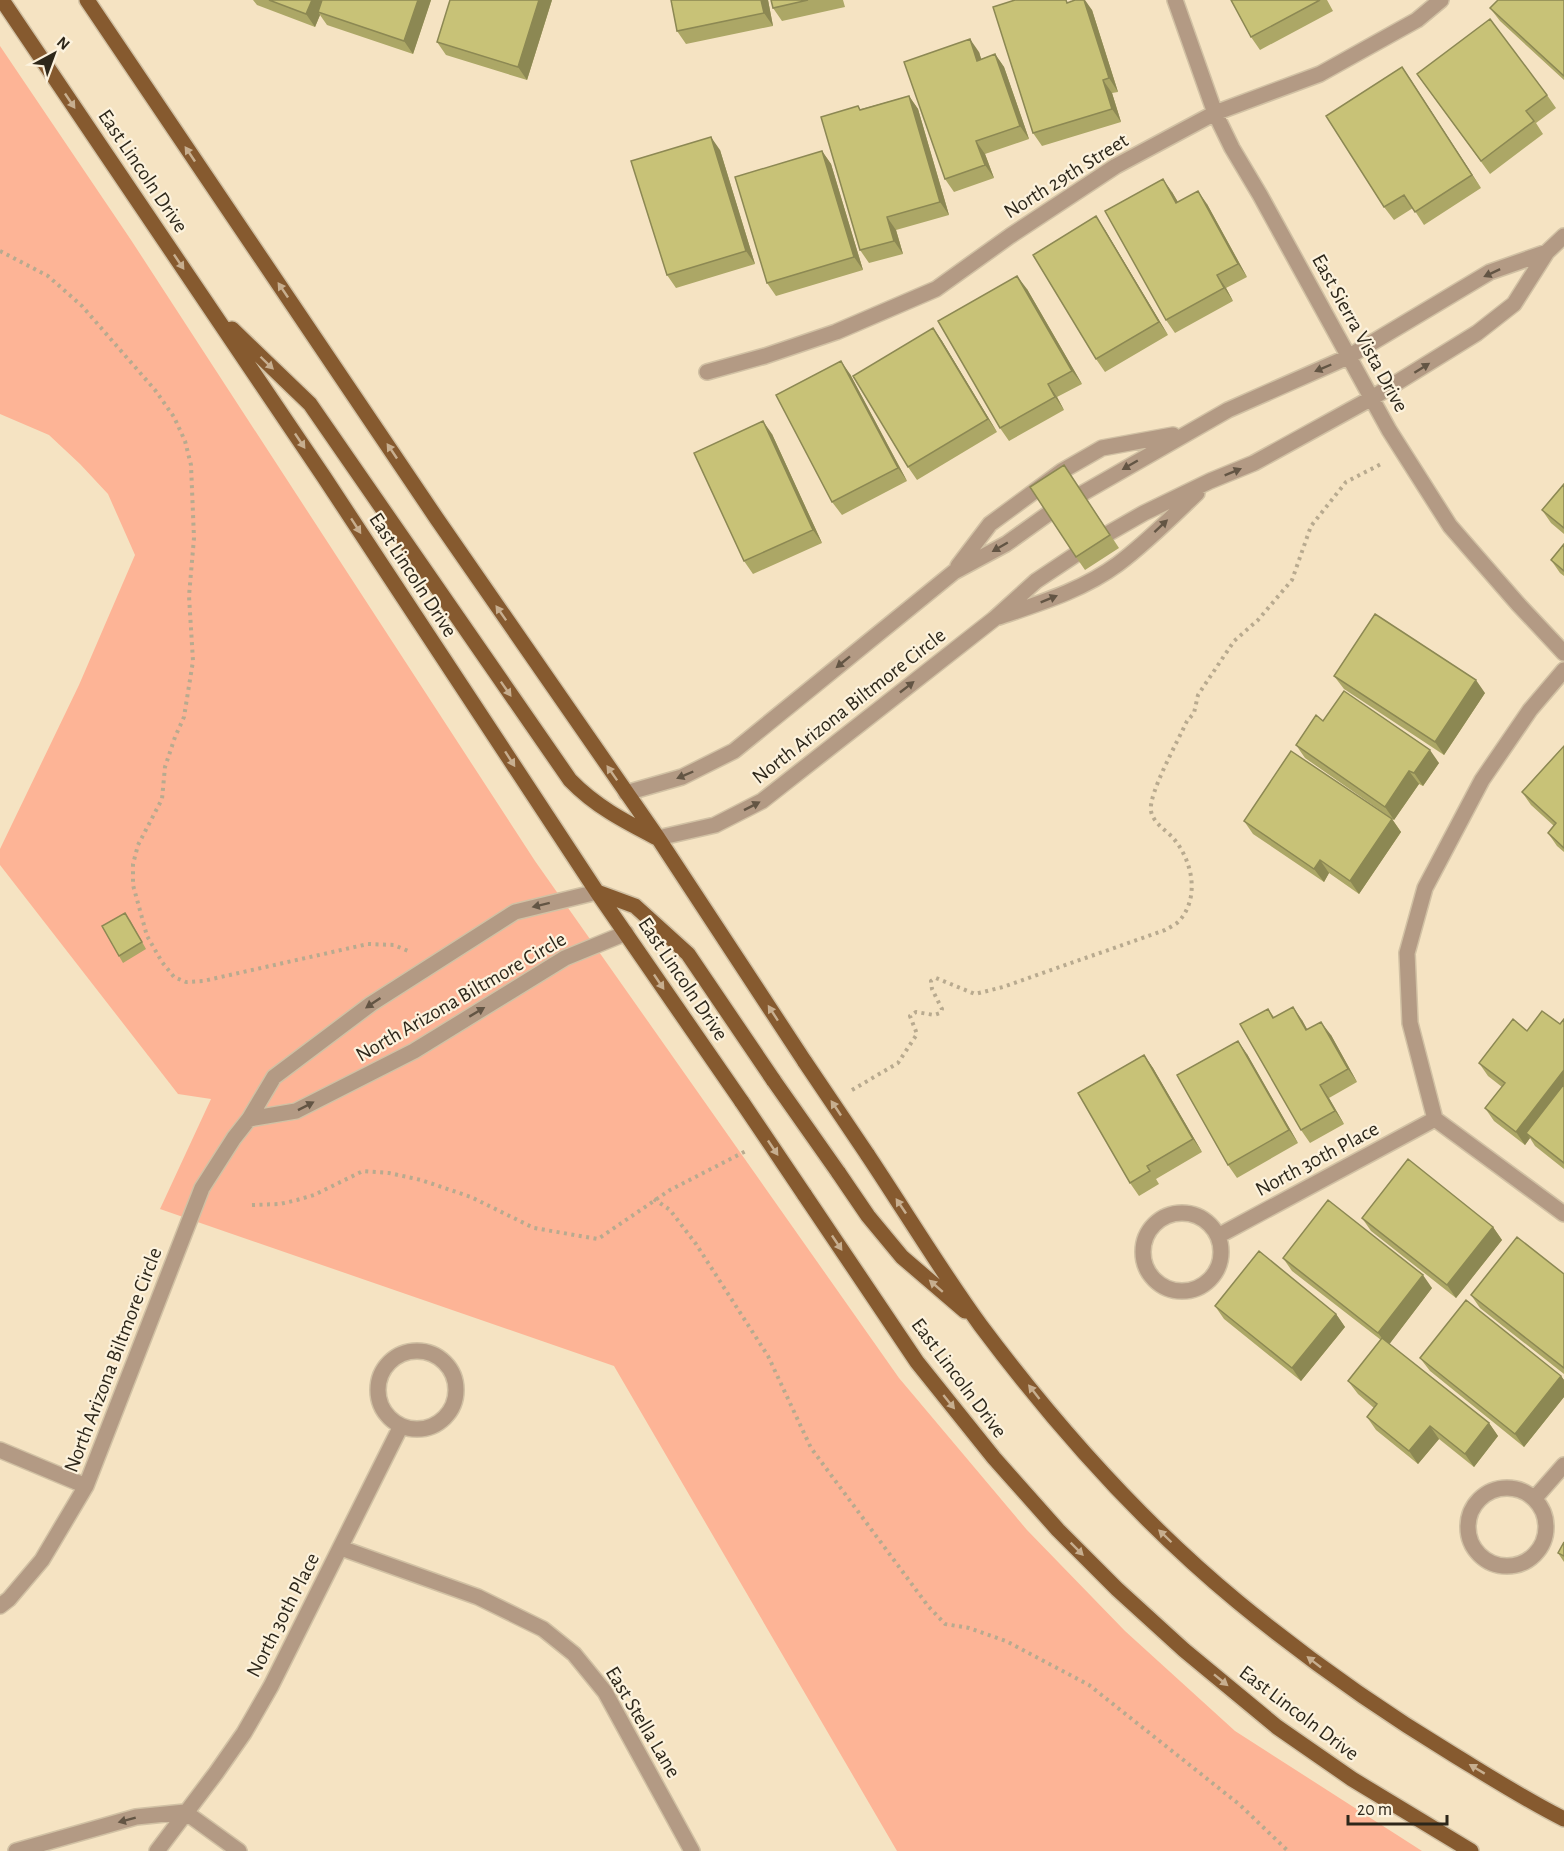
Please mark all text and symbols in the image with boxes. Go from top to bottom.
north arrow [24,24,84,84]
text: N [54,34,73,53]
one-way arrow [64,92,76,108]
street label: East Lincoln Drive [94,106,192,236]
street label: North 29th Street [1000,129,1132,222]
one-way arrow [184,146,196,162]
street label: East Sierra Vista Drive [1308,251,1412,415]
one-way arrow [173,254,185,270]
one-way arrow [1483,267,1501,277]
one-way arrow [277,282,289,298]
one-way arrow [259,356,274,370]
one-way arrow [1414,362,1430,373]
one-way arrow [1314,364,1331,373]
one-way arrow [294,433,305,450]
one-way arrow [386,444,398,460]
one-way arrow [1121,460,1138,470]
one-way arrow [1224,467,1242,477]
street label: East Lincoln Drive [365,509,461,641]
one-way arrow [350,518,361,534]
one-way arrow [1154,520,1168,534]
one-way arrow [991,542,1008,552]
one-way arrow [1040,594,1058,603]
one-way arrow [495,605,507,621]
street label: North Arizona Biltmore Circle [748,624,950,788]
one-way arrow [835,656,851,669]
one-way arrow [500,680,512,696]
one-way arrow [899,681,915,694]
one-way arrow [504,751,515,767]
one-way arrow [607,765,618,781]
one-way arrow [676,771,694,780]
one-way arrow [744,801,761,811]
one-way arrow [531,901,550,911]
street label: East Lincoln Drive [634,914,732,1044]
street label: North Arizona Biltmore Circle [352,928,570,1066]
one-way arrow [653,973,665,989]
one-way arrow [366,997,382,1009]
one-way arrow [767,1005,779,1021]
one-way arrow [469,1007,485,1018]
one-way arrow [831,1100,842,1116]
one-way arrow [297,1101,314,1111]
street label: North 30th Place [1252,1118,1382,1200]
one-way arrow [767,1140,778,1156]
one-way arrow [896,1198,907,1214]
one-way arrow [831,1234,842,1251]
street label: North Arizona Biltmore Circle [60,1245,166,1475]
one-way arrow [928,1280,944,1293]
street label: East Lincoln Drive [907,1314,1011,1442]
one-way arrow [1028,1385,1040,1400]
one-way arrow [942,1394,955,1409]
one-way arrow [1158,1529,1173,1543]
one-way arrow [1069,1542,1084,1556]
street label: North 30th Place [243,1550,323,1680]
one-way arrow [1307,1656,1322,1668]
street label: East Lincoln Drive [1235,1661,1363,1765]
street label: East Stella Lane [602,1663,684,1781]
one-way arrow [1213,1674,1228,1686]
one-way arrow [1469,1764,1485,1775]
scale bar [1348,1788,1447,1826]
text: 20 m [1357,1801,1392,1819]
one-way arrow [118,1816,136,1825]

